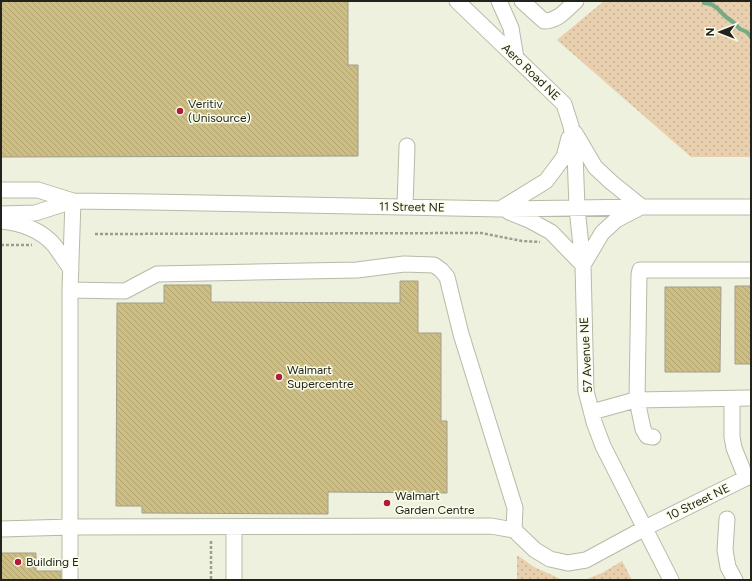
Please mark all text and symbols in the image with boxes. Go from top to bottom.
north arrow [700,12,740,52]
text: N [704,28,717,36]
street label: Aero Road NE [499,41,563,103]
place label: Veritiv (Unisource) [188,97,251,125]
marker: Veritiv (Unisource) [175,106,185,116]
street label: 11 Street NE [379,199,445,215]
street label: 57 Avenue NE [577,317,595,393]
place label: Walmart Supercentre [287,363,354,391]
marker: Walmart Supercentre [274,372,284,382]
street label: 10 Street NE [664,481,732,523]
place label: Walmart Garden Centre [395,489,475,517]
marker: Walmart Garden Centre [382,498,392,508]
place label: Building E [26,555,79,569]
marker: Building E [13,557,23,567]

